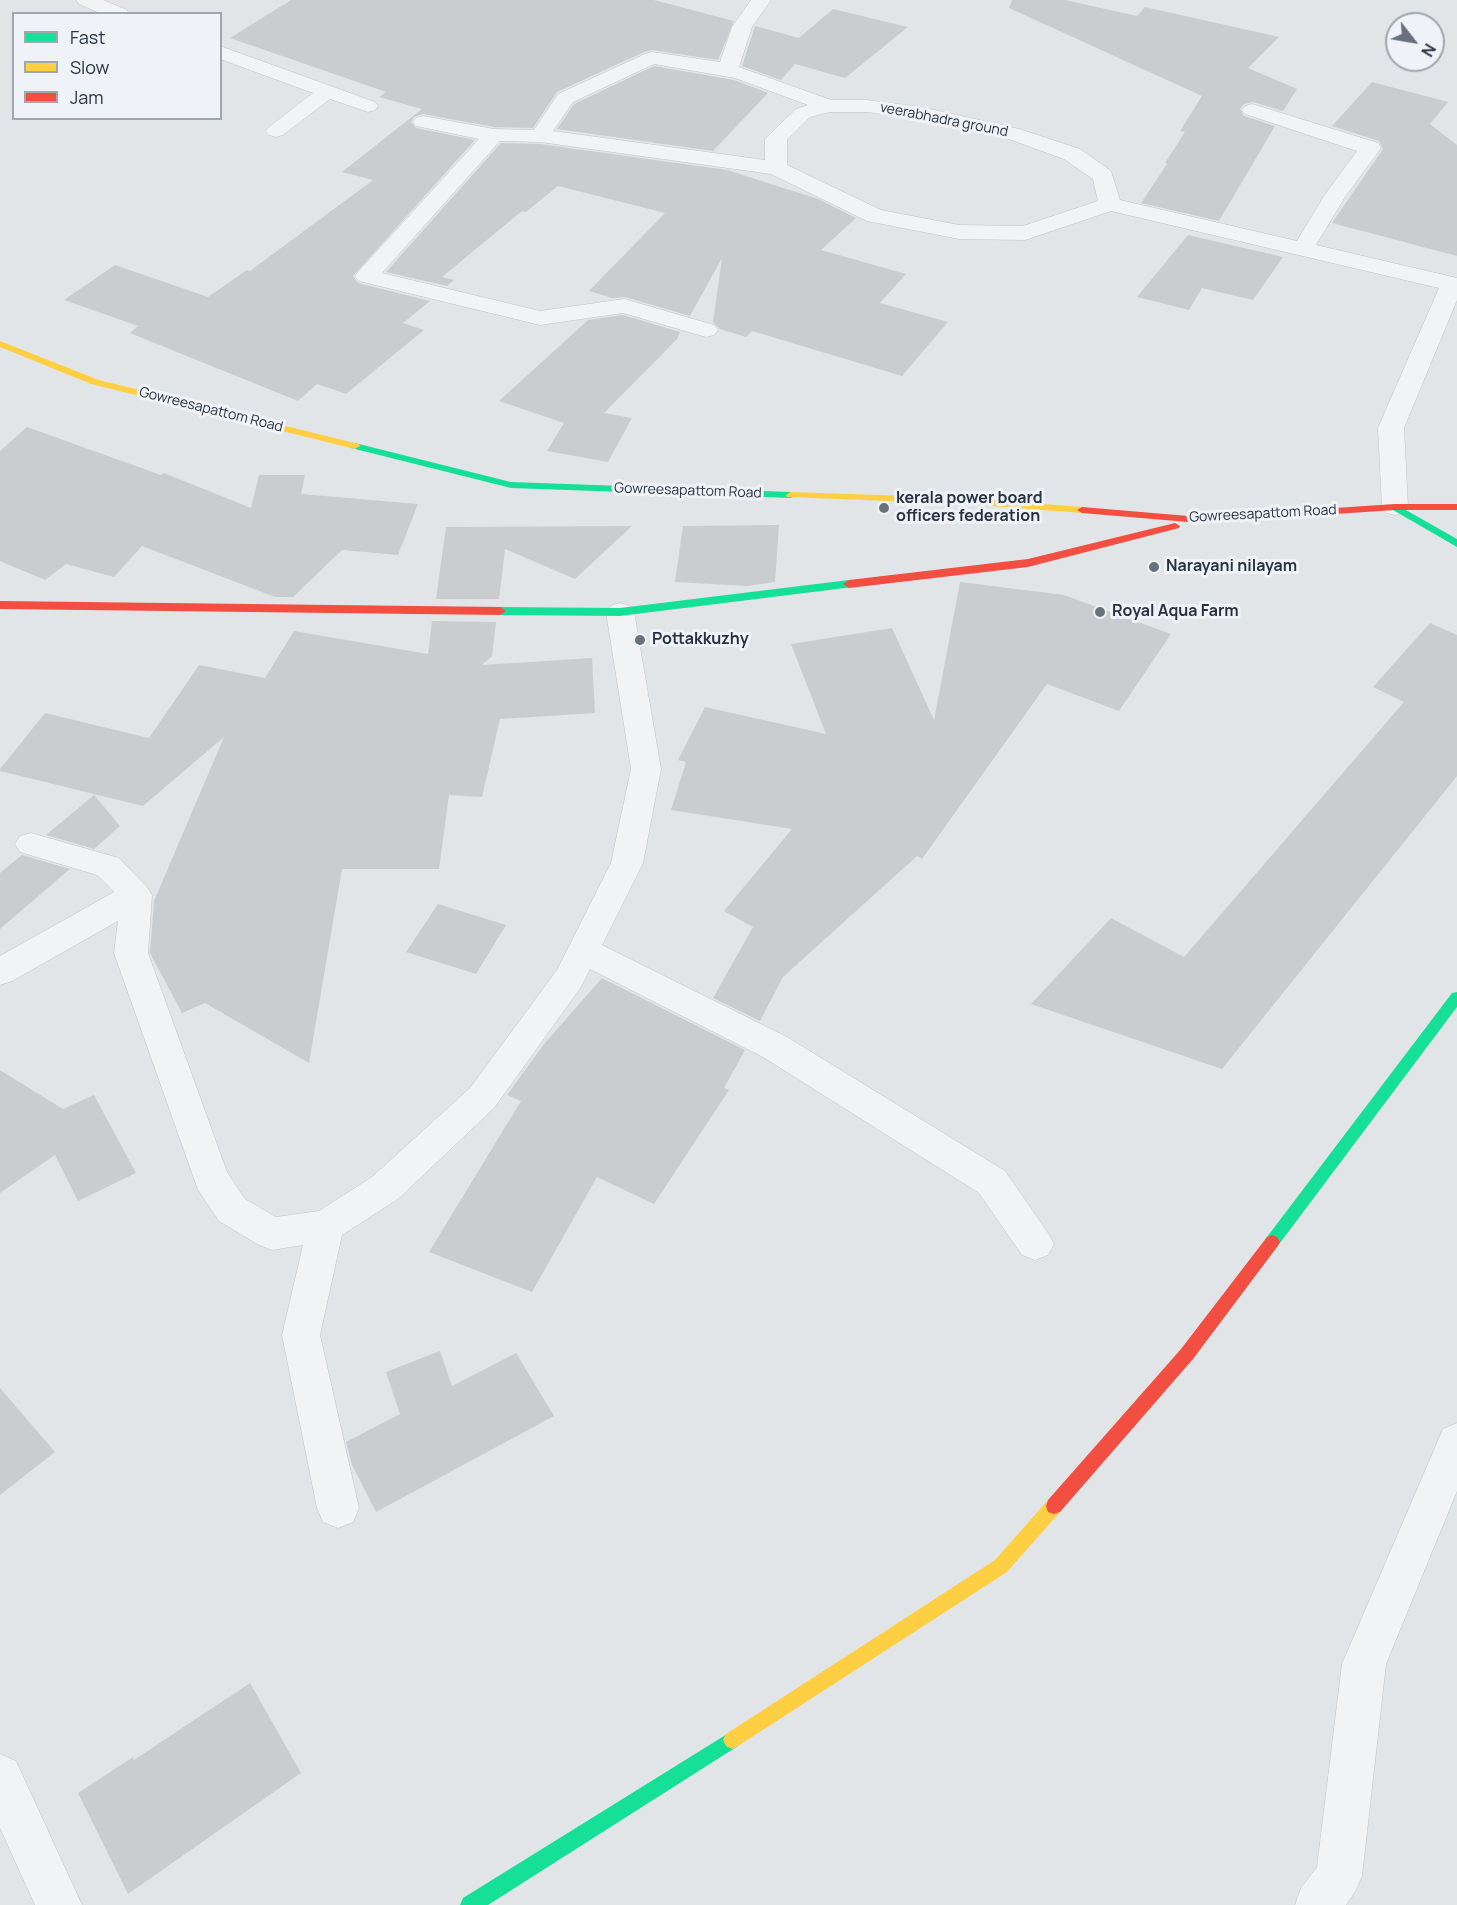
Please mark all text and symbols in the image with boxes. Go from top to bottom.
legend [12,12,222,120]
north arrow [1385,12,1445,72]
text: Fast [70,25,105,49]
text: N [1416,40,1441,61]
text: Slow [70,55,109,79]
text: Jam [70,85,104,109]
street label: veerabhadra ground [879,99,1009,141]
street label: Gowreesapattom Road [137,384,285,436]
street label: Gowreesapattom Road [614,480,762,502]
place label: kerala power board officers federation [896,489,1043,527]
marker: kerala power board officers federation [877,501,891,515]
street label: Gowreesapattom Road [1189,502,1337,526]
place label: Narayani nilayam [1166,557,1297,577]
marker: Narayani nilayam [1147,560,1161,574]
place label: Royal Aqua Farm [1112,602,1239,622]
marker: Royal Aqua Farm [1093,605,1107,619]
place label: Pottakkuzhy [652,630,749,650]
marker: Pottakkuzhy [633,633,647,647]

